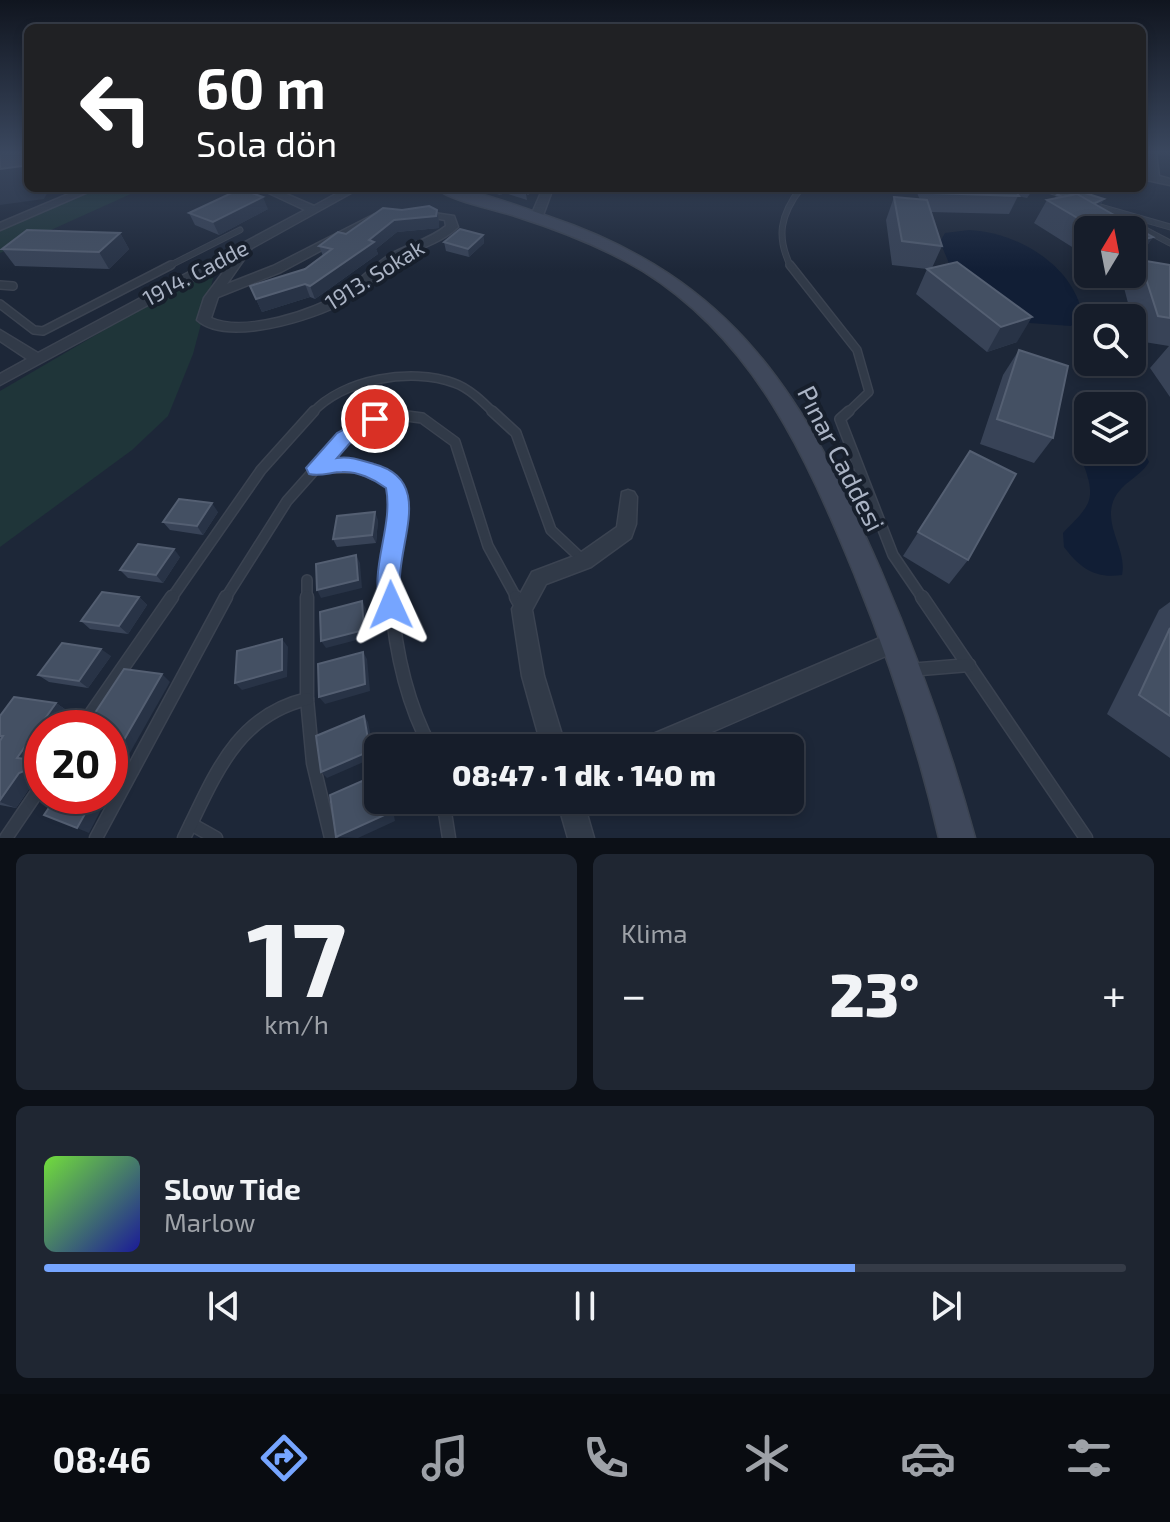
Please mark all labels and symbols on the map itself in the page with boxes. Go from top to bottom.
north arrow [1074,216,1146,288]
street label: 1914. Cadde [138,233,252,311]
street label: 1913. Sokak [320,233,428,315]
street label: Pınar Caddesi [792,380,892,536]
pin [341,385,409,453]
position arrow [349,563,433,647]
speed limit sign: 20 [24,710,128,814]

